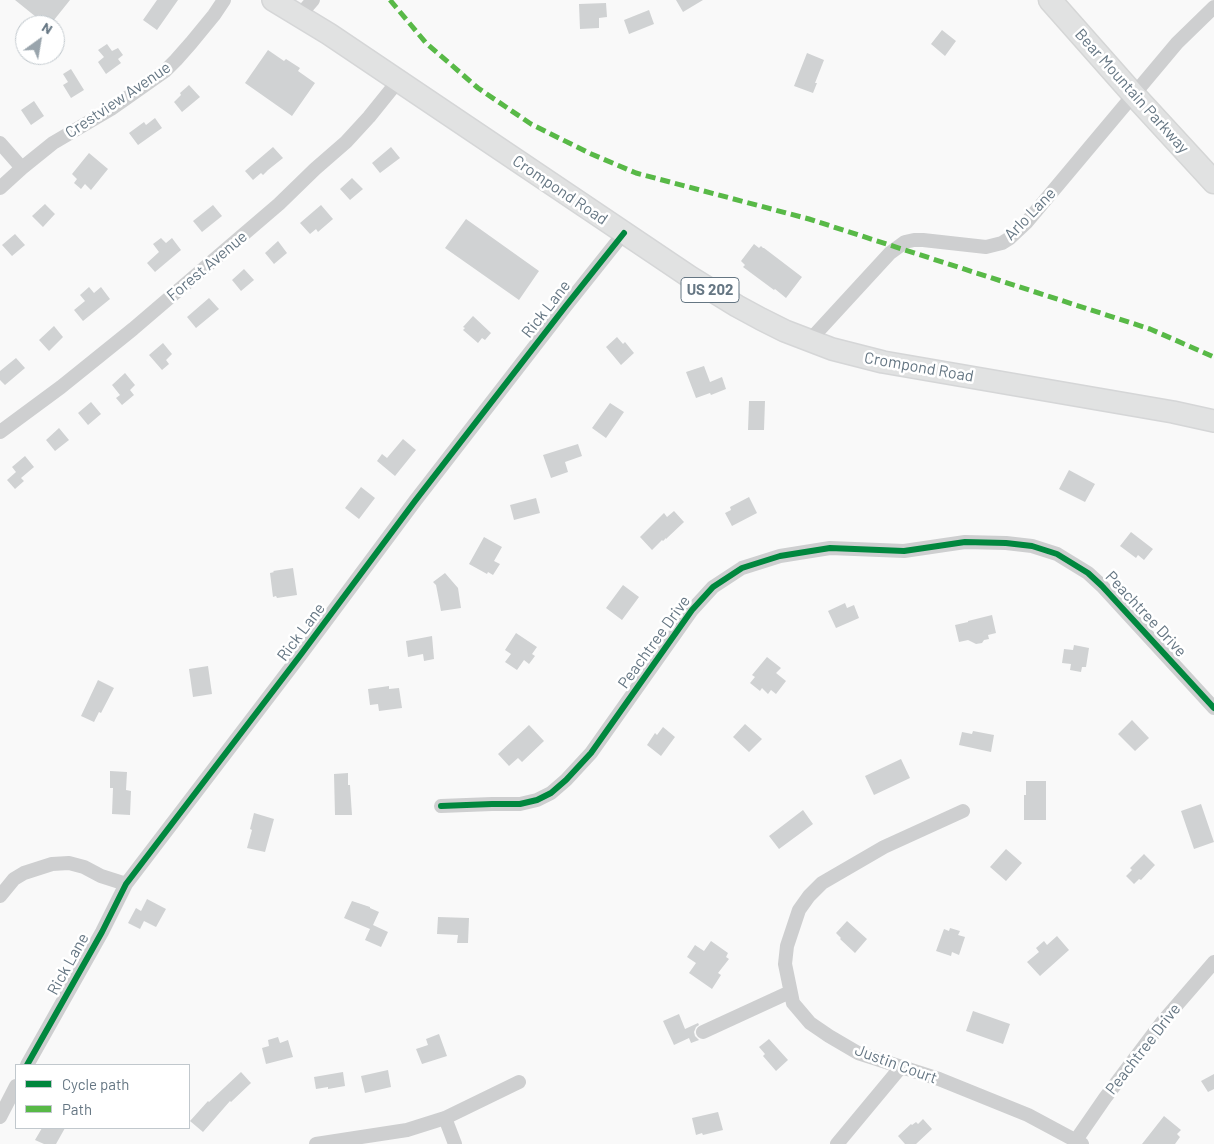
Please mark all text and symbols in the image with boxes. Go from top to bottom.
north arrow [15,15,65,65]
text: N [39,18,56,37]
street label: Bear Mountain Parkway [1071,25,1193,157]
street label: Crestview Avenue [62,58,174,142]
street label: Crompond Road [509,151,611,229]
street label: Arlo Lane [1000,184,1060,244]
street label: Forest Avenue [163,227,251,305]
street label: Rick Lane [518,276,574,342]
road number: US 202 [681,278,739,302]
street label: Crompond Road [863,348,975,386]
street label: Peachtree Drive [1101,567,1191,661]
street label: Peachtree Drive [614,592,694,692]
street label: Rick Lane [273,599,329,665]
street label: Rick Lane [43,930,93,998]
street label: Peachtree Drive [1102,1000,1184,1098]
street label: Justin Court [852,1040,940,1088]
legend [15,1064,190,1129]
text: Cycle path [62,1075,129,1093]
text: Path [62,1100,92,1118]

